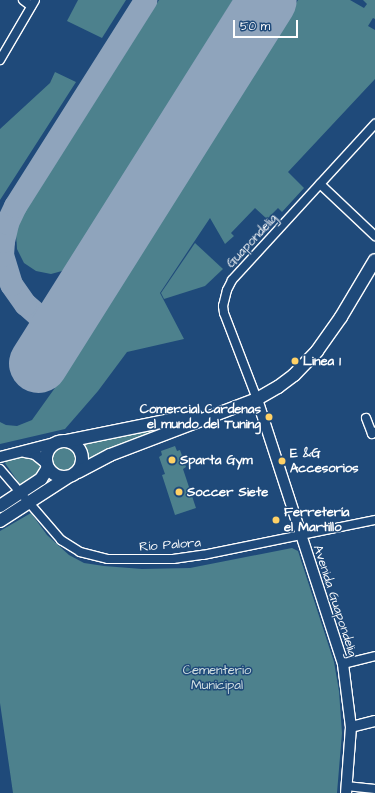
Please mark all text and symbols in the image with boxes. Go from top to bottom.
scale bar [235,12,300,38]
text: 50 m [240,18,270,35]
street label: Guapondelig [223,211,281,271]
place label: Linea 1 [303,353,341,369]
marker: Linea 1 [290,356,300,366]
place label: Comercial Cardenas el mundo del Tuning [140,402,261,433]
marker: Comercial Cardenas el mundo del Tuning [264,412,274,422]
place label: E &G Accesorios [290,446,359,477]
place label: Sparta Gym [180,452,253,468]
marker: Sparta Gym [167,455,177,465]
marker: E &G Accesorios [277,456,287,466]
place label: Soccer Siete [187,484,268,500]
marker: Soccer Siete [174,487,184,497]
place label: Ferretería el Martillo [284,505,349,536]
marker: Ferretería el Martillo [271,515,281,525]
street label: Río Palora [139,535,201,555]
street label: Avenida Guapondelig [310,543,360,659]
park label: Cementerio Municipal [183,663,251,694]

